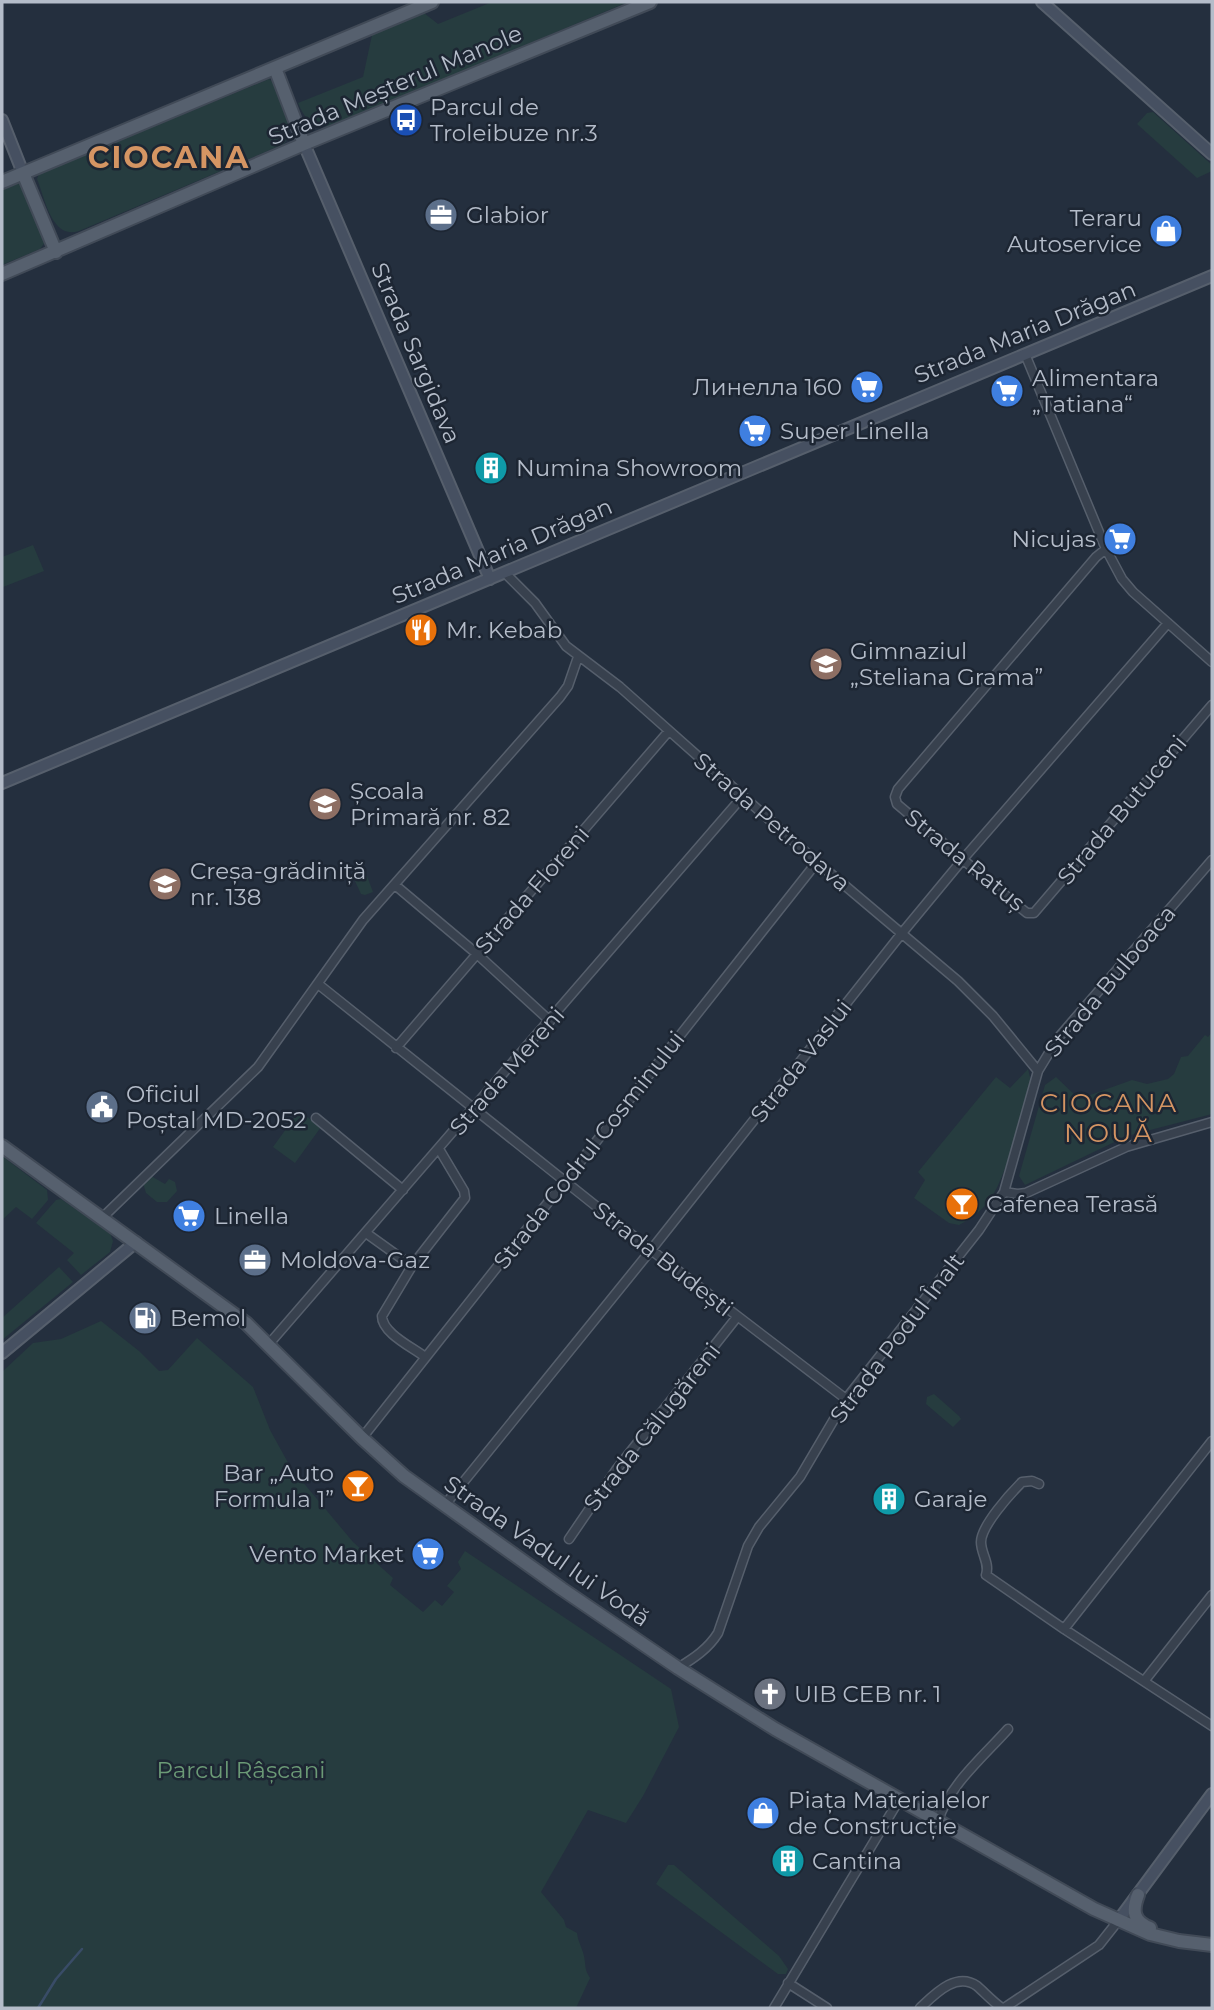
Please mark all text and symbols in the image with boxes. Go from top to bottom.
street label: Strada Meșterul Manole [264,19,526,151]
place label: Parcul de Troleibuze nr.3 [430,93,598,147]
bus stop icon: Parcul de Troleibuze nr.3 [387,101,425,139]
district label: CIOCANA [88,139,250,176]
office icon: Glabior [422,196,460,234]
place label: Glabior [466,201,549,229]
place label: Teraru Autoservice [1007,204,1142,258]
shop icon: Teraru Autoservice [1147,212,1185,250]
street label: Strada Sargidava [365,258,467,448]
street label: Strada Maria Drăgan [910,275,1140,389]
place label: Alimentara „Tatiana“ [1032,364,1159,418]
supermarket icon: Линелла 160 [848,368,886,406]
supermarket icon: Alimentara „Tatiana“ [988,372,1026,410]
place label: Линелла 160 [693,373,842,401]
supermarket icon: Super Linella [736,412,774,450]
place label: Super Linella [780,417,929,445]
building icon: Numina Showroom [472,449,510,487]
place label: Numina Showroom [516,454,742,482]
street label: Strada Maria Drăgan [388,492,616,610]
supermarket icon: Nicujas [1101,520,1139,558]
place label: Nicujas [1012,525,1096,553]
restaurant icon: Mr. Kebab [402,611,440,649]
place label: Mr. Kebab [446,616,562,644]
place label: Gimnaziul „Steliana Grama” [850,637,1043,691]
school or university icon: Gimnaziul „Steliana Grama” [807,645,845,683]
street label: Strada Butuceni [1051,730,1193,890]
street label: Strada Petrodava [688,747,856,897]
place label: Școala Primară nr. 82 [350,777,510,831]
school or university icon: Școala Primară nr. 82 [306,785,344,823]
street label: Strada Ratuș [899,803,1031,917]
street label: Strada Floreni [469,820,595,960]
place label: Creșa-grădiniță nr. 138 [190,857,366,911]
school or university icon: Creșa-grădiniță nr. 138 [146,865,184,903]
street label: Strada Bulboaca [1038,899,1182,1063]
street label: Strada Vaslui [744,994,858,1128]
street label: Strada Mereni [444,1001,570,1141]
street label: Strada Codrul Cosminului [487,1026,691,1274]
place label: Oficiul Poștal MD-2052 [126,1080,306,1134]
district label: CIOCANA NOUĂ [1040,1087,1178,1149]
public building icon: Oficiul Poștal MD-2052 [83,1088,121,1126]
bar icon: Cafenea Terasă [943,1185,981,1223]
place label: Cafenea Terasă [986,1190,1158,1218]
street label: Strada Budești [588,1196,738,1322]
supermarket icon: Linella [170,1197,208,1235]
place label: Linella [214,1202,289,1230]
office icon: Moldova-Gaz [236,1241,274,1279]
place label: Moldova-Gaz [280,1246,430,1274]
street label: Strada Podul Înalt [824,1247,970,1429]
fuel station icon: Bemol [126,1299,164,1337]
place label: Bemol [170,1304,246,1332]
street label: Strada Călugăreni [578,1337,726,1517]
place label: Bar „Auto Formula 1” [214,1459,334,1513]
bar icon: Bar „Auto Formula 1” [339,1467,377,1505]
street label: Strada Vadul lui Vodă [439,1469,655,1633]
building icon: Garaje [870,1480,908,1518]
place label: Garaje [914,1485,987,1513]
supermarket icon: Vento Market [409,1535,447,1573]
place label: Vento Market [249,1540,404,1568]
church icon: UIB CEB nr. 1 [751,1675,789,1713]
place label: UIB CEB nr. 1 [794,1680,941,1708]
park label: Parcul Râșcani [157,1756,325,1784]
place label: Piața Materialelor de Construcție [788,1786,990,1840]
shop icon: Piața Materialelor de Construcție [744,1794,782,1832]
building icon: Cantina [769,1842,807,1880]
place label: Cantina [812,1847,902,1875]

